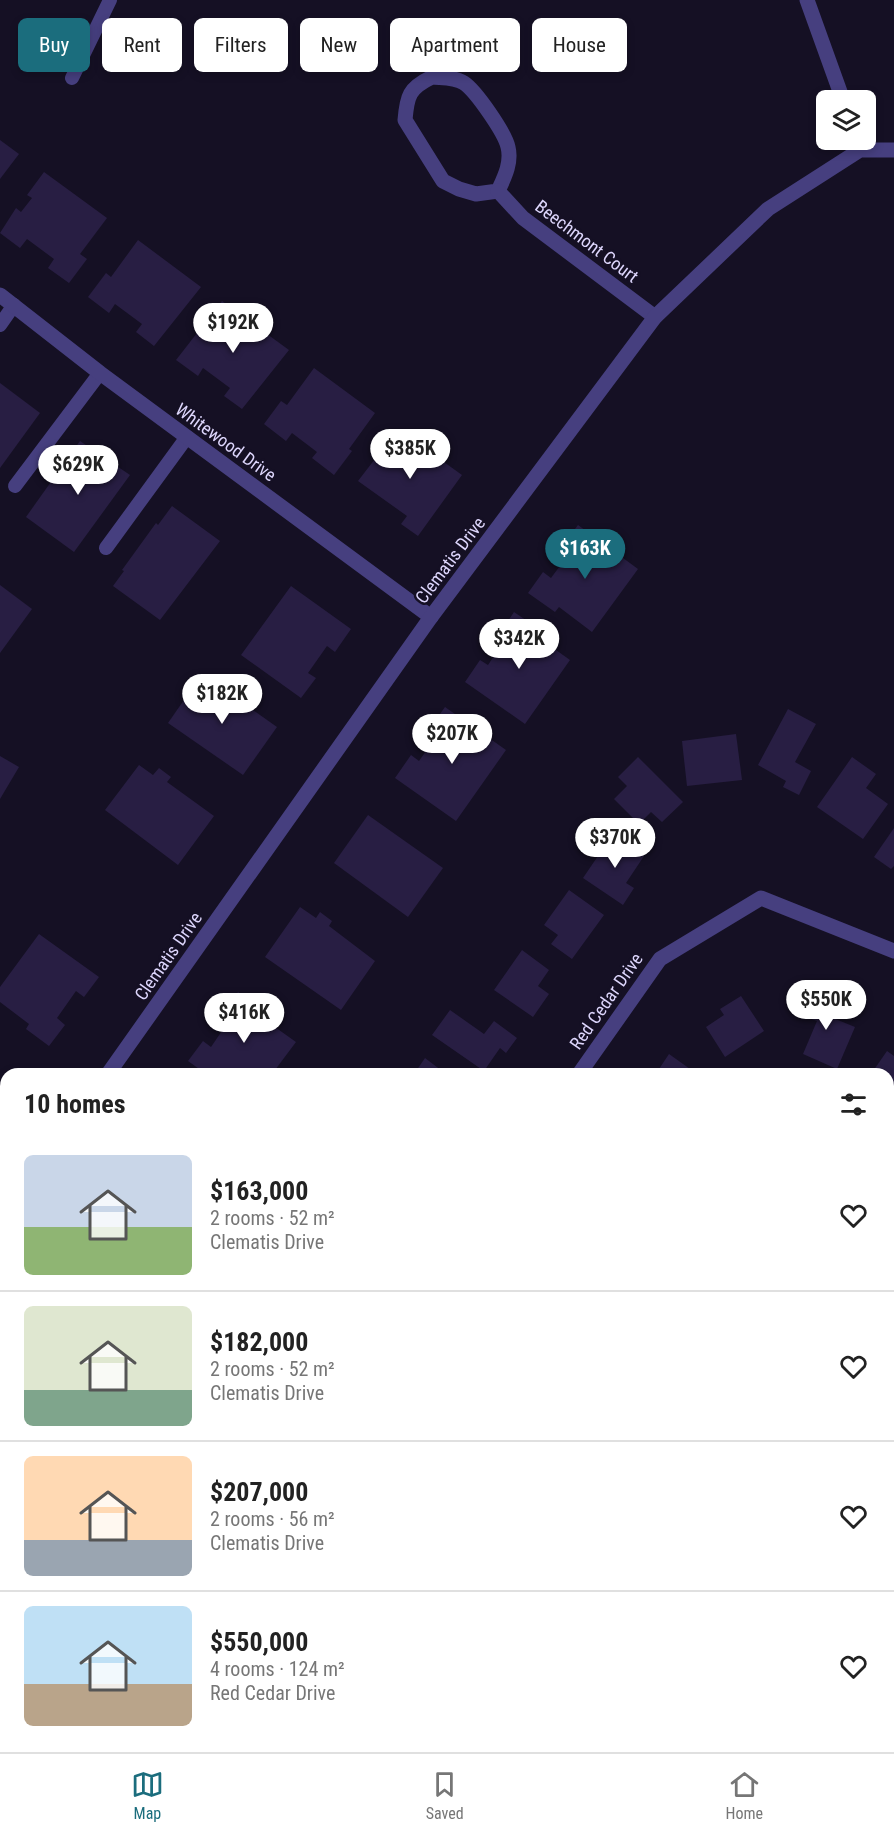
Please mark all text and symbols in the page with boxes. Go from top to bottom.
chip: Buy [18,18,90,72]
chip: Rent [102,18,182,72]
chip: Filters [194,18,288,72]
chip: New [300,18,378,72]
chip: Apartment [390,18,520,72]
chip: House [532,18,627,72]
map controls [816,90,876,150]
button: layers [816,90,876,150]
street label: Beechmont Court [531,195,643,287]
pin: $192K [191,303,275,354]
text: $192K [207,310,259,334]
street label: Whitewood Drive [172,399,280,485]
pin: $385K [368,429,452,480]
text: $385K [384,436,436,460]
pin: $629K [36,445,120,496]
text: $629K [52,452,104,476]
street label: Clematis Drive [411,513,489,607]
pin: $163K [543,529,627,580]
text: $163K [559,536,611,560]
pin: $342K [477,619,561,670]
text: $342K [493,626,545,650]
pin: $182K [180,674,264,725]
text: $182K [196,681,248,705]
pin: $207K [410,714,494,765]
text: $207K [426,721,478,745]
pin: $370K [573,818,657,869]
text: $370K [589,825,641,849]
street label: Clematis Drive [130,908,206,1004]
street label: Red Cedar Drive [565,949,647,1053]
pin: $550K [784,980,868,1031]
text: $550K [800,987,852,1011]
pin: $416K [202,993,286,1044]
text: $416K [218,1000,270,1024]
icon: filters [837,1088,870,1121]
text: 10 homes [24,1089,126,1119]
text: $163,000 [210,1176,308,1206]
icon: home [72,1179,144,1251]
icon: heart [837,1199,870,1232]
text: 2 rooms · 52 m² [210,1206,335,1230]
text: Clematis Drive [210,1230,324,1254]
text: $182,000 [210,1327,308,1357]
icon: home [72,1330,144,1402]
icon: heart [837,1350,870,1383]
text: 2 rooms · 52 m² [210,1357,335,1381]
text: Clematis Drive [210,1381,324,1405]
text: $207,000 [210,1477,308,1507]
icon: home [72,1480,144,1552]
icon: heart [837,1500,870,1533]
text: 2 rooms · 56 m² [210,1507,335,1531]
text: Clematis Drive [210,1531,324,1555]
text: $550,000 [210,1627,308,1657]
icon: home [72,1630,144,1702]
icon: heart [837,1650,870,1683]
text: 4 rooms · 124 m² [210,1657,345,1681]
text: Red Cedar Drive [210,1681,335,1705]
tab: Map [131,1768,164,1823]
tab: Saved [426,1768,464,1823]
tab: Home [726,1768,763,1823]

